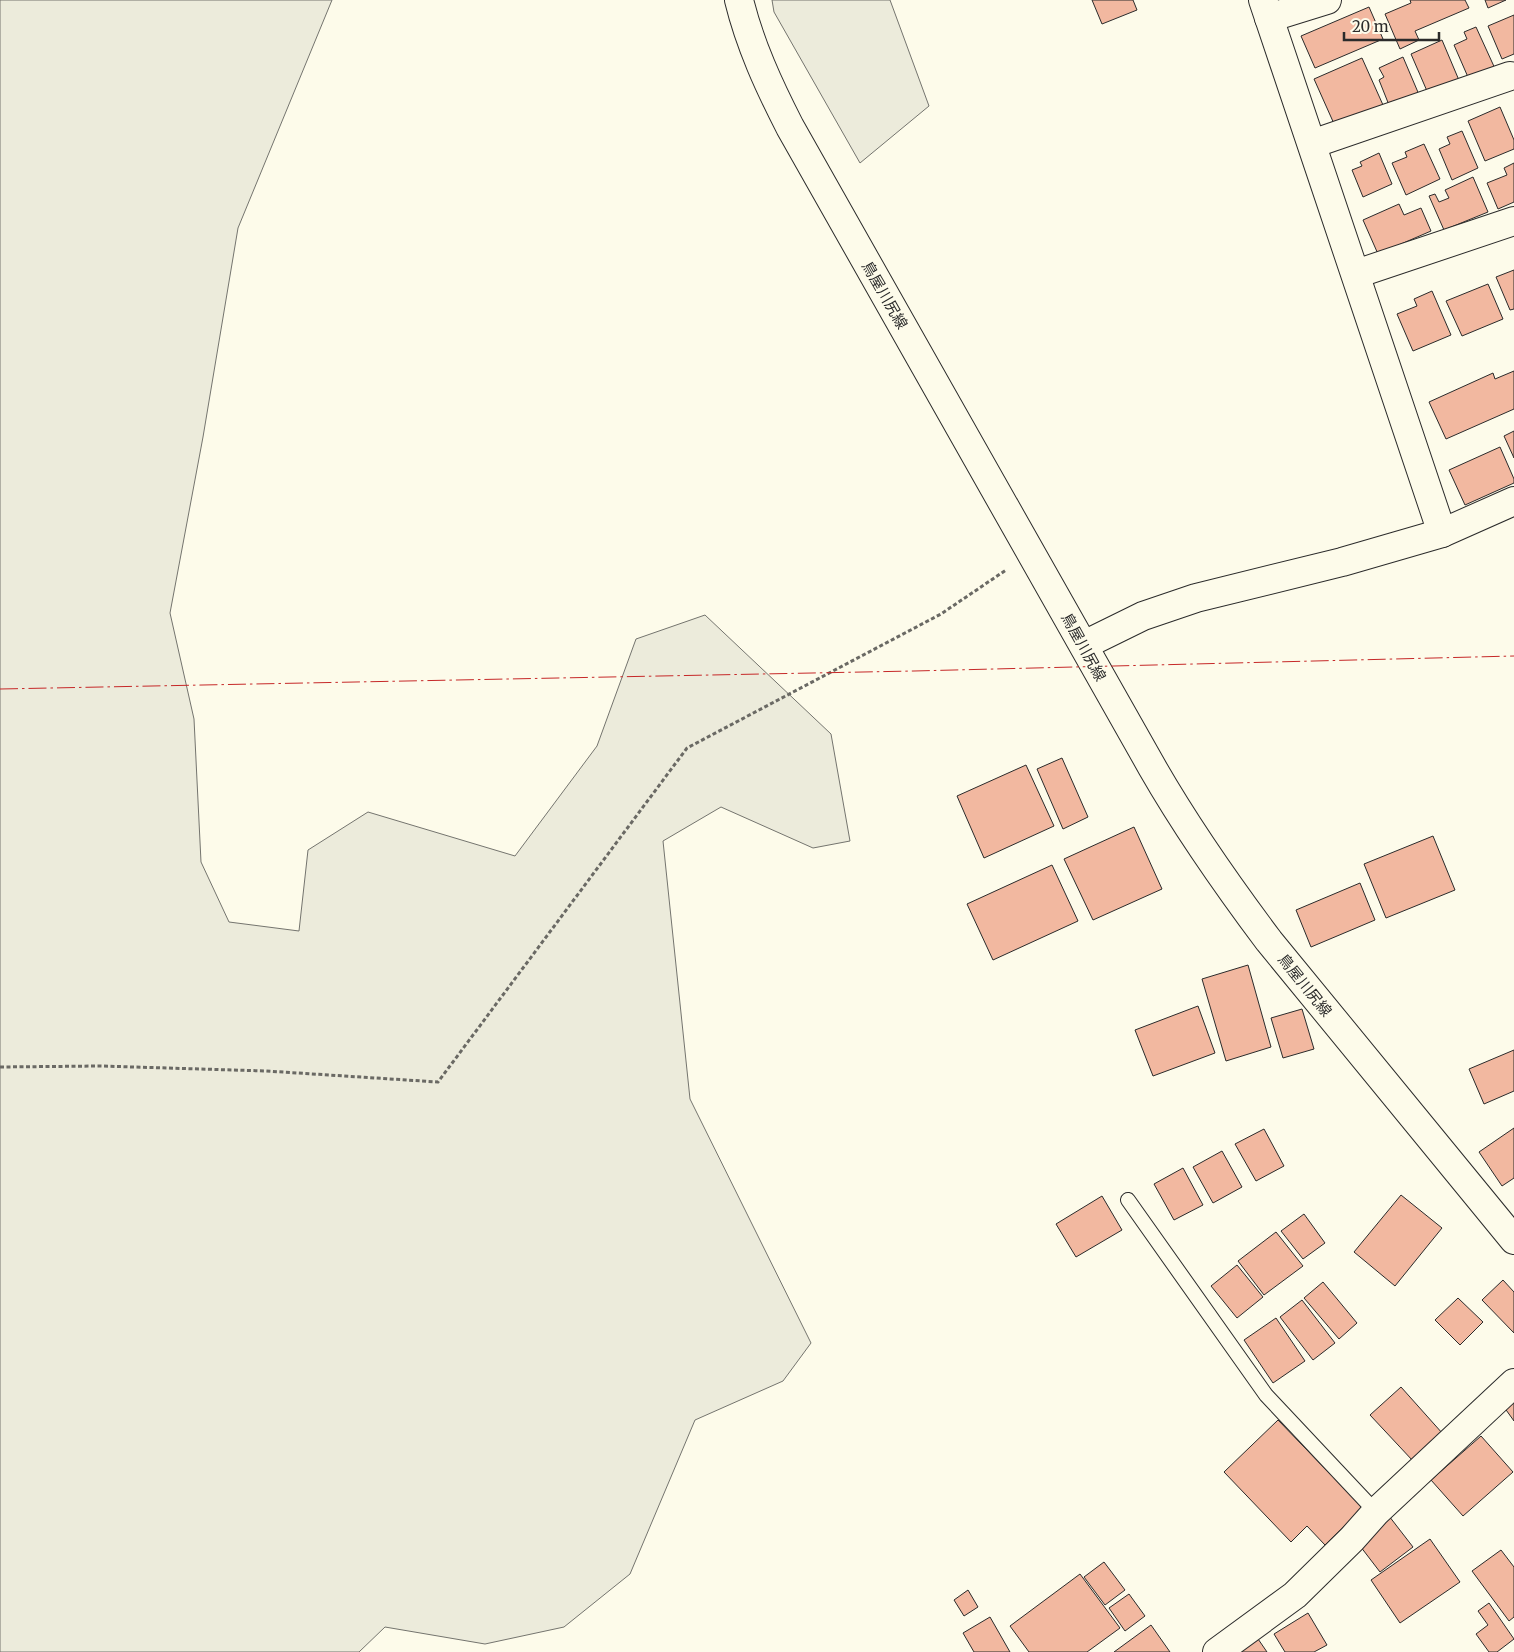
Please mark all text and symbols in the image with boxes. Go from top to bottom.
scale bar [1344,10,1439,42]
text: 20 m [1352,17,1389,36]
street label: 鳥屋川尻線 [858,258,912,332]
street label: 鳥屋川尻線 [1058,610,1110,684]
street label: 鳥屋川尻線 [1274,950,1336,1020]

